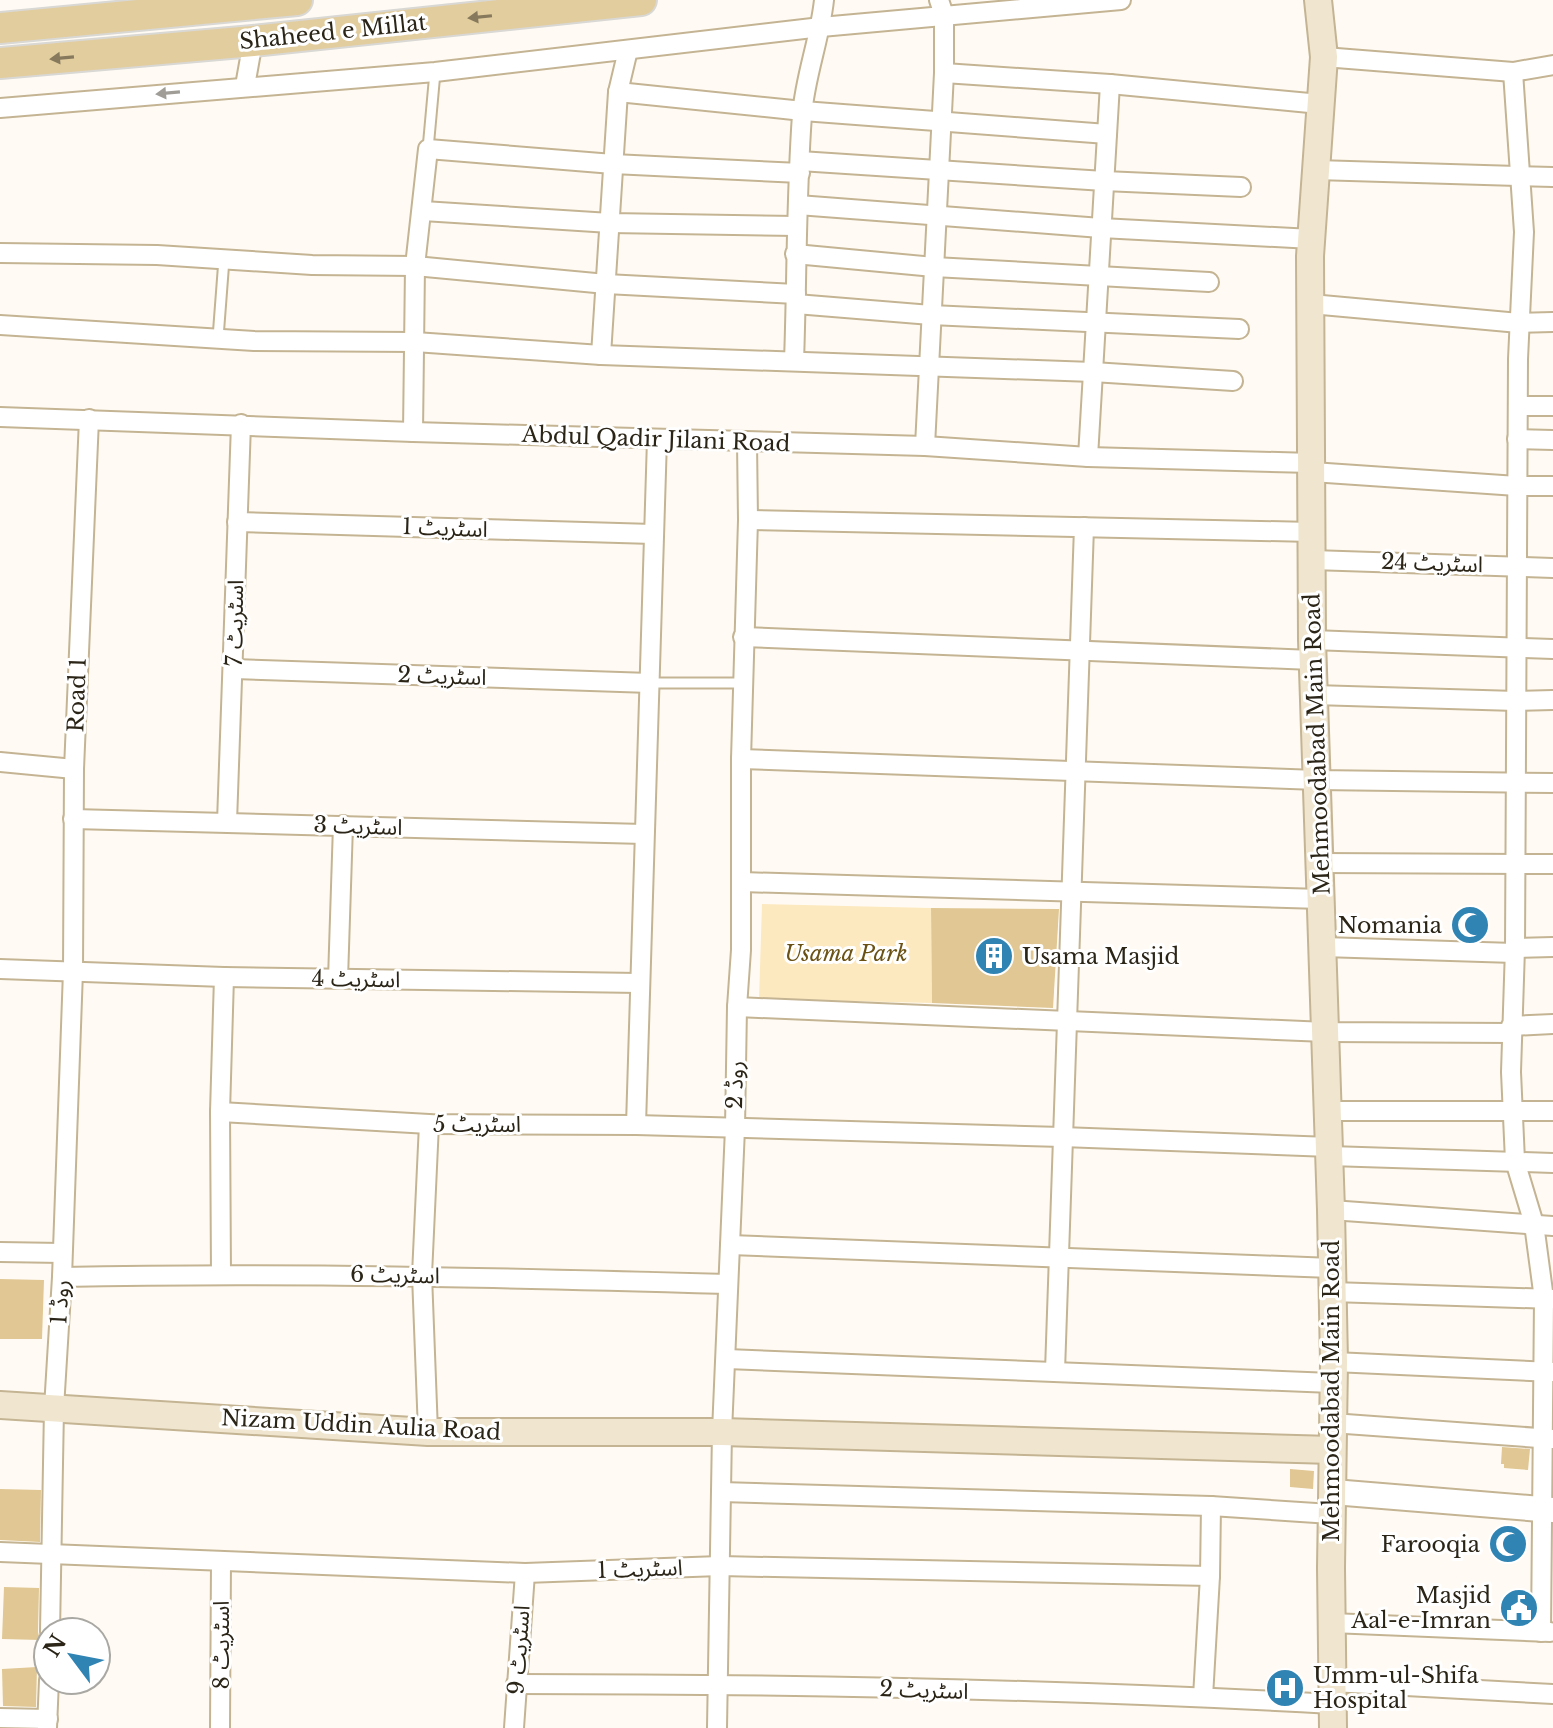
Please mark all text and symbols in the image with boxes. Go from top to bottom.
street label: Shaheed e Millat [238,9,429,55]
one-way arrow [467,11,492,24]
one-way arrow [49,52,74,65]
one-way arrow [155,87,180,100]
street label: Abdul Qadir Jilani Road [520,421,791,457]
street label: اسٹریٹ 1 [402,513,488,543]
street label: اسٹریٹ 24 [1380,548,1484,578]
street label: اسٹریٹ 7 [221,579,249,667]
street label: Mehmoodabad Main Road [1298,592,1336,895]
street label: Road 1 [62,657,92,733]
street label: اسٹریٹ 2 [397,661,487,691]
street label: اسٹریٹ 3 [313,811,403,841]
mosque icon: Nomania [1449,904,1491,946]
place label: Nomania [1338,912,1443,939]
building icon: Usama Masjid [973,935,1015,977]
park label: Usama Park [784,940,908,967]
place label: Usama Masjid [1022,943,1180,970]
street label: اسٹریٹ 4 [311,965,401,993]
street label: روڈ 2 [721,1061,749,1109]
street label: اسٹریٹ 5 [433,1111,521,1138]
street label: Mehmoodabad Main Road [1318,1240,1345,1542]
street label: اسٹریٹ 6 [350,1261,440,1289]
street label: روڈ 1 [45,1279,75,1325]
street label: Nizam Uddin Aulia Road [220,1404,502,1446]
mosque icon: Farooqia [1487,1523,1529,1565]
place label: Farooqia [1381,1531,1481,1558]
street label: اسٹریٹ 1 [597,1554,683,1584]
place label: Masjid Aal-e-Imran [1350,1582,1491,1634]
public building icon: Masjid Aal-e-Imran [1498,1587,1540,1629]
street label: اسٹریٹ 8 [208,1600,235,1690]
street label: اسٹریٹ 9 [502,1604,536,1696]
north arrow [32,1616,112,1696]
text: N [39,1629,73,1662]
place label: Umm-ul-Shifa Hospital [1313,1662,1480,1714]
hospital icon: Umm-ul-Shifa Hospital [1264,1667,1306,1709]
street label: اسٹریٹ 2 [879,1675,969,1705]

